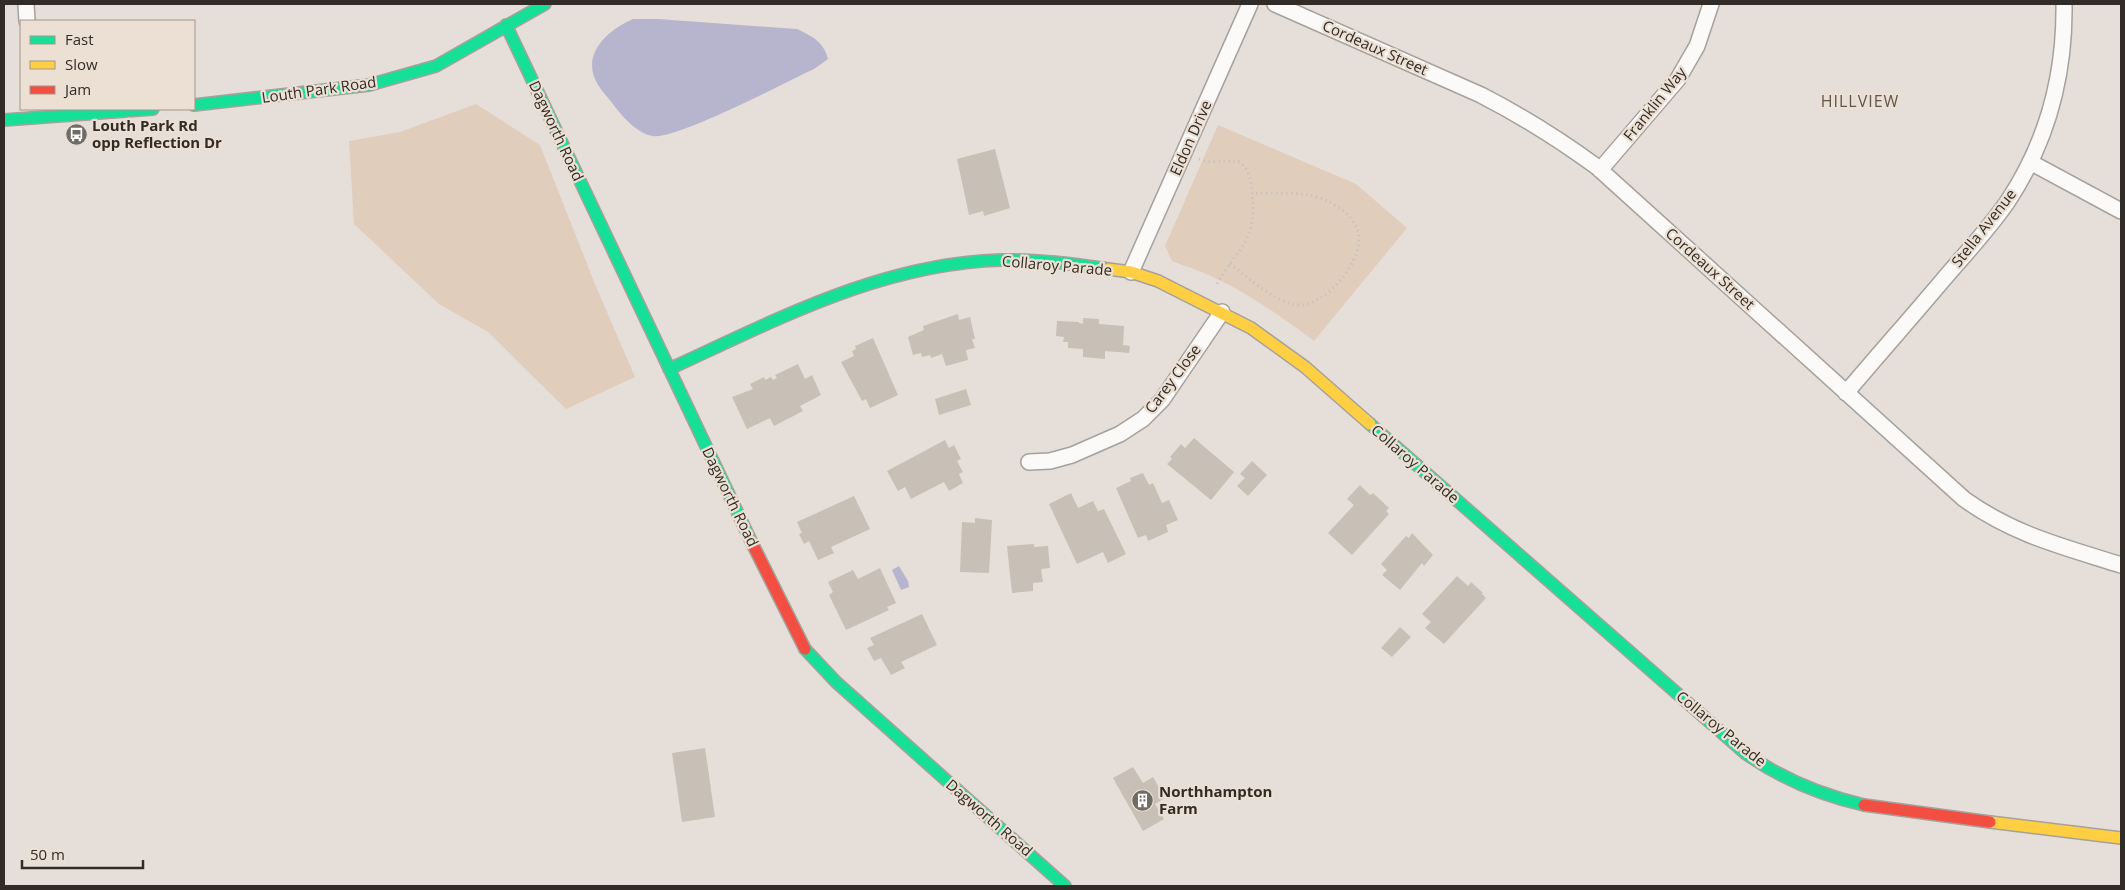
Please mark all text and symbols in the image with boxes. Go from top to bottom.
street label: Cordeaux Street [1320,15,1431,79]
legend [20,20,195,110]
text: Fast [65,29,94,49]
text: Slow [65,54,98,74]
street label: Franklin Way [1618,62,1691,145]
street label: Louth Park Road [260,71,377,107]
street label: Dagworth Road [525,77,589,184]
text: Jam [63,79,91,99]
district label: HILLVIEW [1821,90,1899,112]
street label: Eldon Drive [1165,97,1216,178]
place label: Louth Park Rd opp Reflection Dr [92,115,222,152]
bus stop icon: Louth Park Rd opp Reflection Dr [64,123,88,147]
street label: Stella Avenue [1946,184,2020,271]
street label: Cordeaux Street [1662,223,1759,314]
street label: Collaroy Parade [1001,250,1113,280]
street label: Carey Close [1140,340,1205,417]
street label: Collaroy Parade [1367,419,1464,507]
street label: Dagworth Road [698,443,764,550]
street label: Collaroy Parade [1672,686,1771,771]
street label: Dagworth Road [942,774,1037,860]
place label: Northhampton Farm [1159,781,1272,818]
building icon: Northhampton Farm [1131,789,1155,813]
scale bar [22,838,144,870]
text: 50 m [30,844,65,864]

